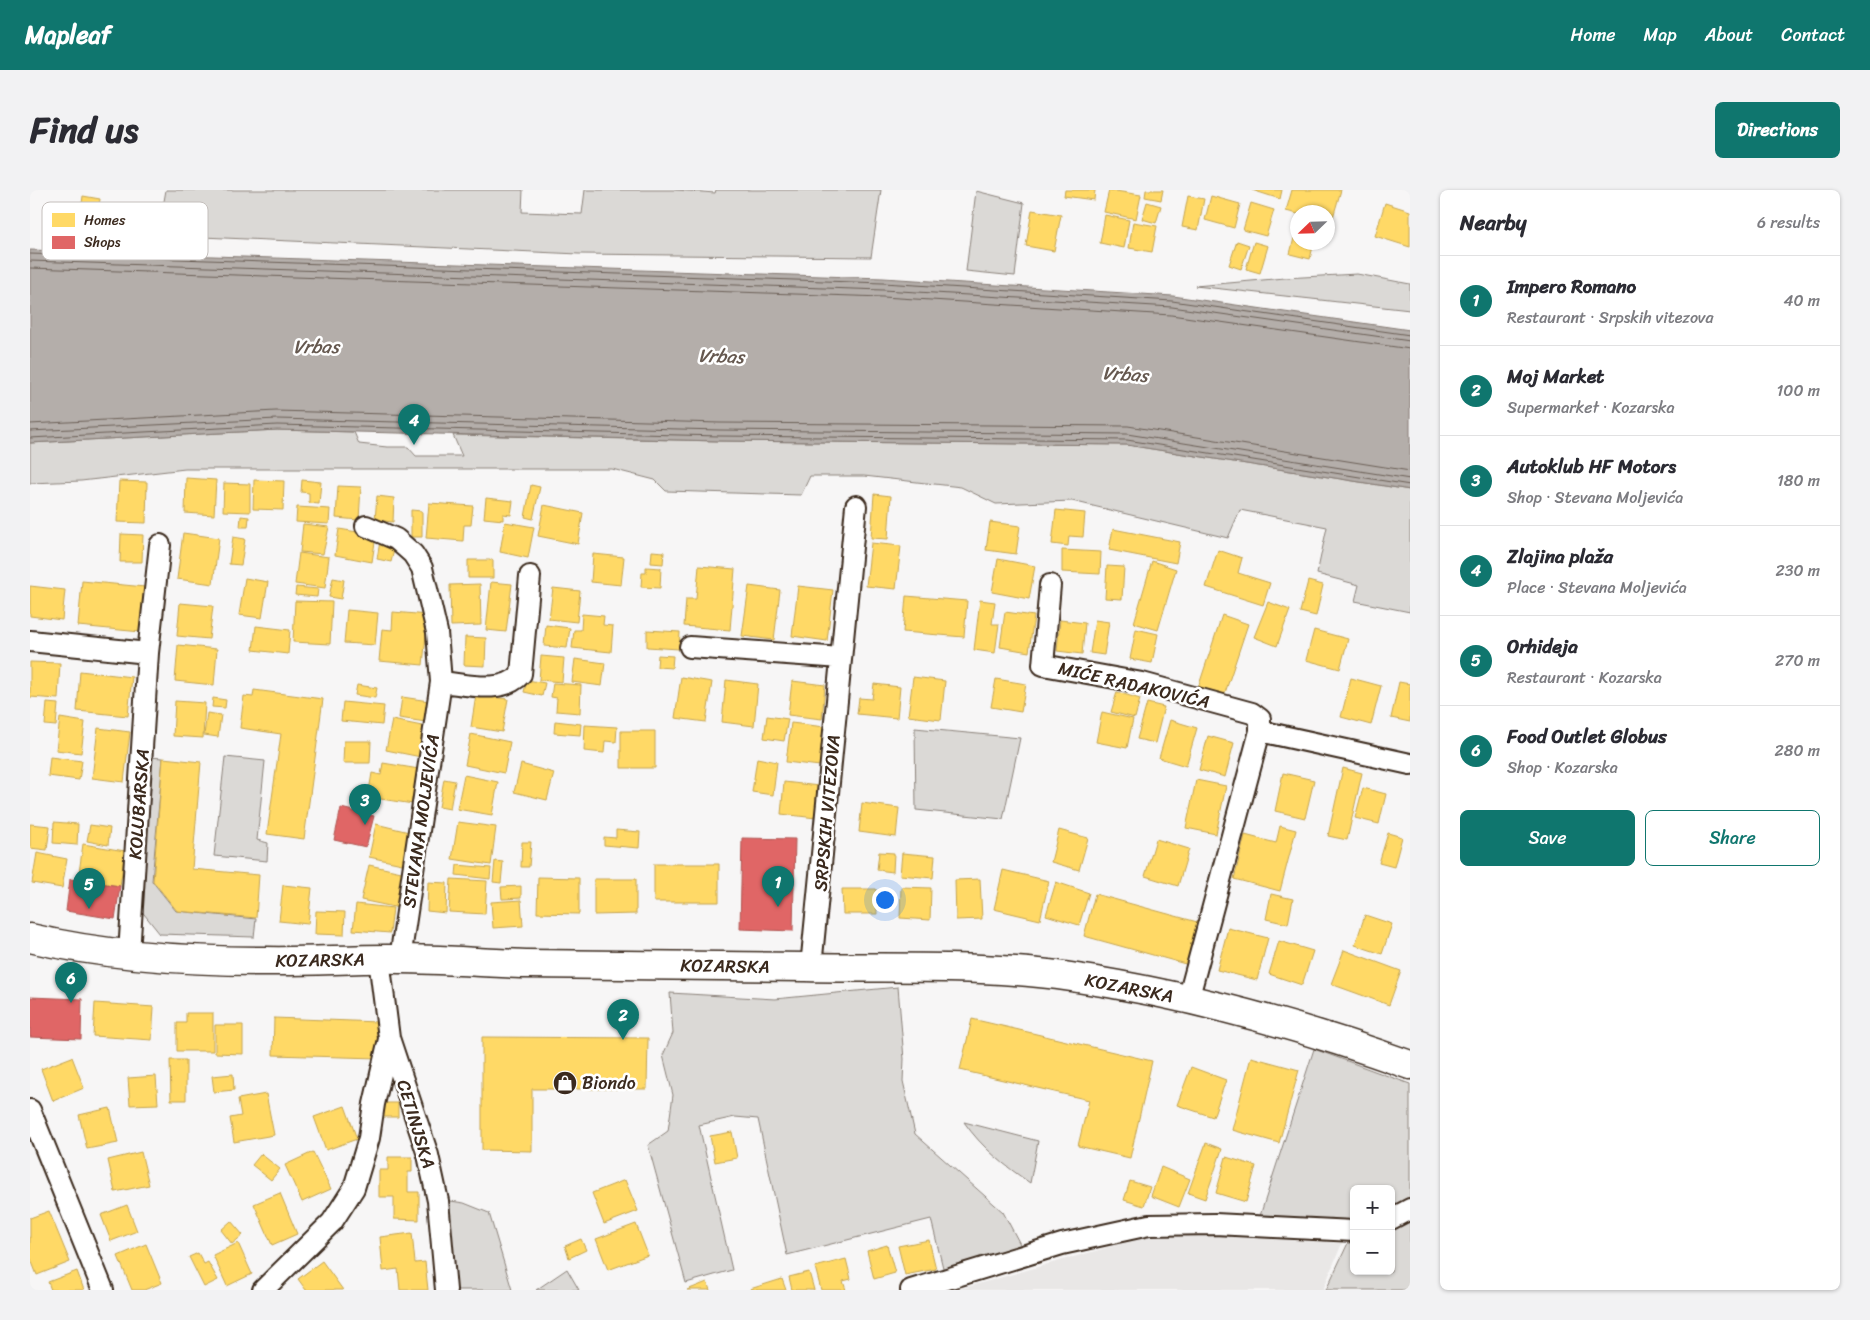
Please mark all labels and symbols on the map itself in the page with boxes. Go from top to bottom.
legend [42,202,208,260]
north arrow [1290,205,1335,250]
text: Homes [84,208,126,233]
text: Shops [84,230,121,255]
water label: Vrbas [293,330,341,363]
water label: Vrbas [698,339,746,373]
water label: Vrbas [1101,356,1151,392]
pin: 4 [398,404,430,445]
street label: MIĆE RADAKOVIĆA [1055,652,1213,718]
street label: STEVANA MOLJEVIĆA [393,732,449,910]
street label: SRPSKIH VITEZOVA [804,733,850,893]
street label: KOLUBARSKA [119,748,159,860]
pin: 3 [349,784,381,825]
pin: 1 [762,866,794,907]
pin: 5 [73,868,105,909]
your location [872,887,898,913]
street label: KOZARSKA [275,943,365,977]
street label: KOZARSKA [680,949,770,983]
pin: 6 [55,962,87,1003]
street label: KOZARSKA [1082,964,1176,1012]
pin: 2 [607,999,639,1040]
place label: Biondo [582,1067,636,1099]
shop icon: Biondo [552,1070,578,1096]
street label: CETINJSKA [387,1076,445,1172]

